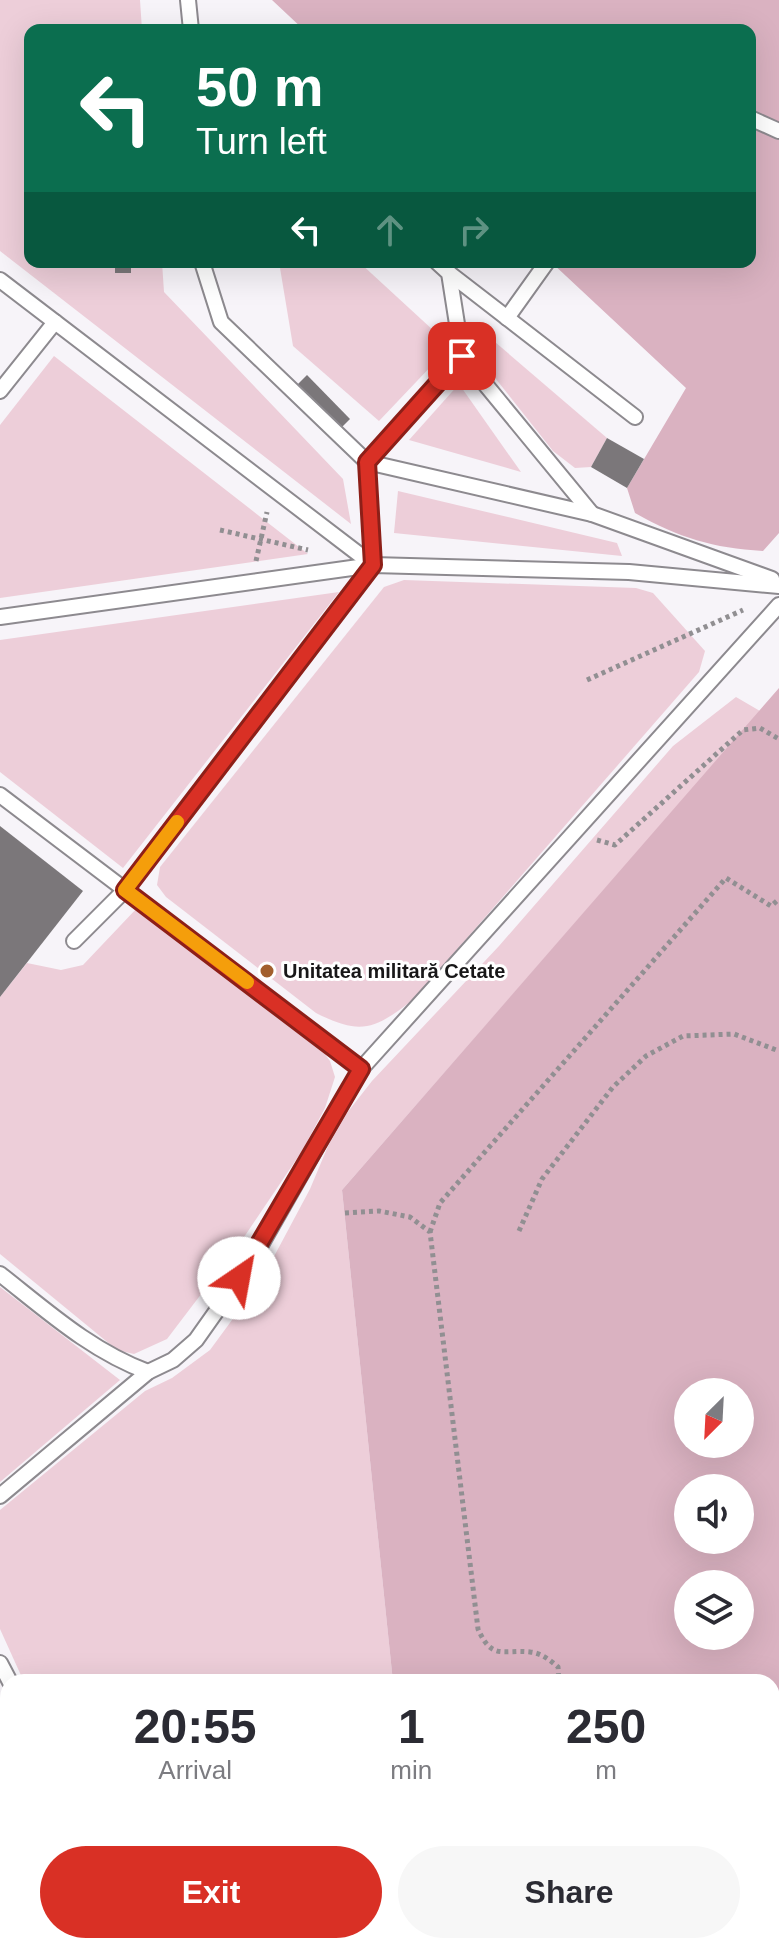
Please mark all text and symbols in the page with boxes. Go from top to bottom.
text: 50 m [196,55,324,118]
icon: left [64,56,168,160]
text: Turn left [196,121,327,162]
icon: left [284,208,328,252]
icon: ahead [368,208,412,252]
icon: right [452,208,496,252]
pin [428,322,496,390]
icon: arrive [440,334,484,378]
place label: Unitatea militară Cetate [283,960,505,982]
marker: Unitatea militară Cetate [258,962,276,980]
position arrow [197,1236,281,1320]
north arrow [674,1378,754,1458]
map controls [674,1378,754,1650]
button: sound [674,1474,754,1554]
button: layers [674,1570,754,1650]
text: 20:55 [134,1700,257,1753]
text: 1 [398,1700,425,1753]
text: 250 [566,1700,646,1753]
text: Arrival [158,1755,232,1785]
text: min [390,1755,432,1785]
text: m [595,1755,617,1785]
button: Exit [40,1846,382,1938]
button: Share [398,1846,740,1938]

